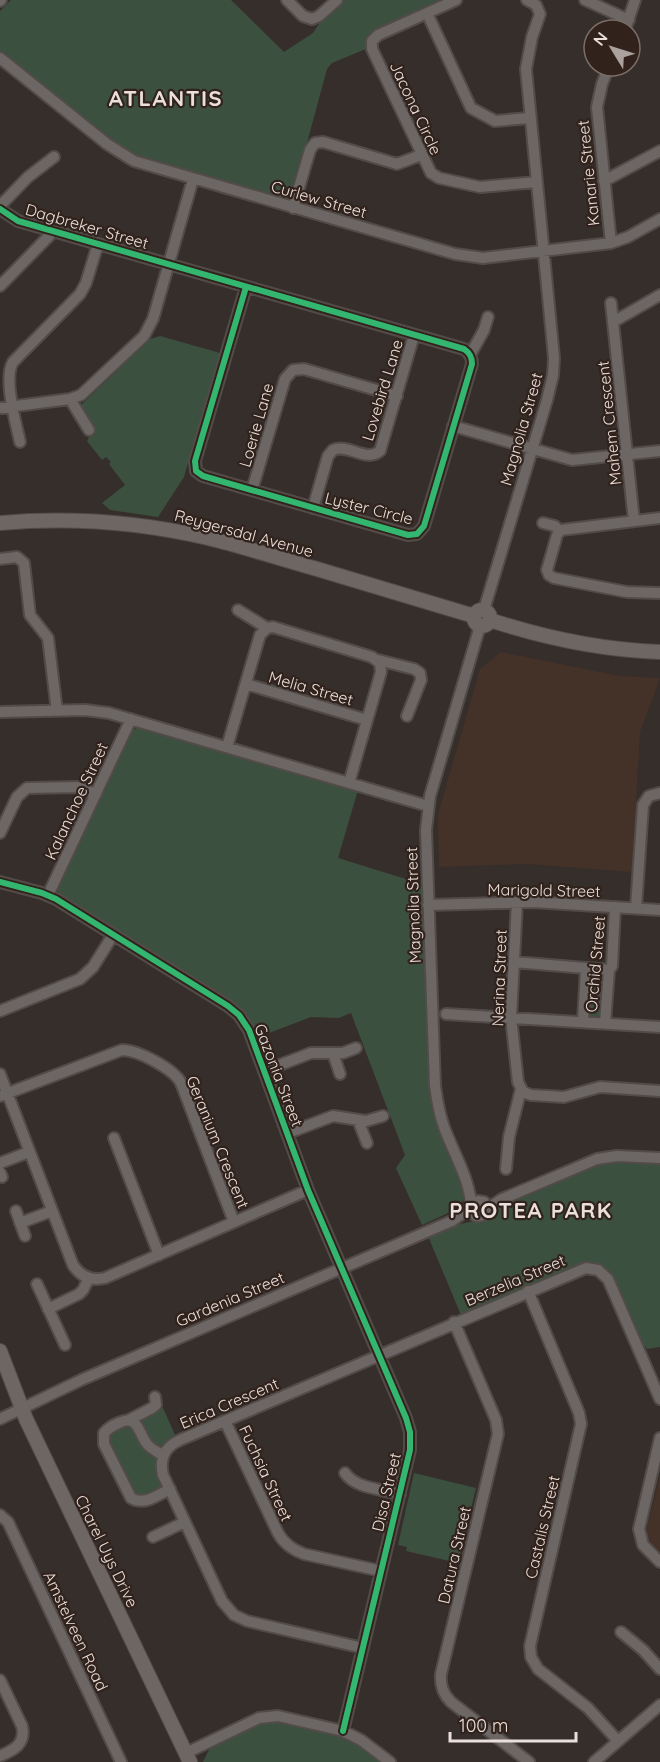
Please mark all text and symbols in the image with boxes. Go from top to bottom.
north arrow [582,18,642,78]
text: N [589,28,612,50]
street label: Jacona Circle [386,58,446,158]
district label: ATLANTIS [109,84,223,112]
street label: Kanarie Street [573,119,603,227]
street label: Curlew Street [269,176,369,222]
street label: Dagbreker Street [23,199,151,253]
street label: Lovebird Lane [357,337,407,443]
street label: Mahem Crescent [593,360,625,486]
street label: Magnolia Street [495,370,547,488]
street label: Loerie Lane [234,381,278,469]
street label: Lyster Circle [323,487,415,529]
street label: Reygersdal Avenue [172,505,316,561]
street label: Melia Street [266,666,356,710]
street label: Kalanchoe Street [40,739,112,863]
street label: Magnolia Street [401,846,425,964]
street label: Marigold Street [487,879,601,901]
street label: Orchid Street [581,915,609,1013]
street label: Nerina Street [487,929,511,1027]
street label: Gazonia Street [250,1021,308,1129]
street label: Geranium Crescent [182,1073,254,1211]
district label: PROTEA PARK [449,1196,613,1224]
street label: Berzelia Street [462,1250,568,1310]
street label: Gardenia Street [173,1267,287,1331]
street label: Erica Crescent [176,1373,282,1433]
street label: Fuchsia Street [235,1422,297,1524]
street label: Disa Street [367,1451,405,1533]
street label: Castalis Street [520,1473,564,1581]
street label: Charel Uys Drive [71,1491,143,1611]
street label: Datura Street [433,1504,475,1606]
street label: Amstelveen Road [39,1568,113,1694]
scale bar [450,1705,576,1743]
text: 100 m [459,1714,508,1737]

